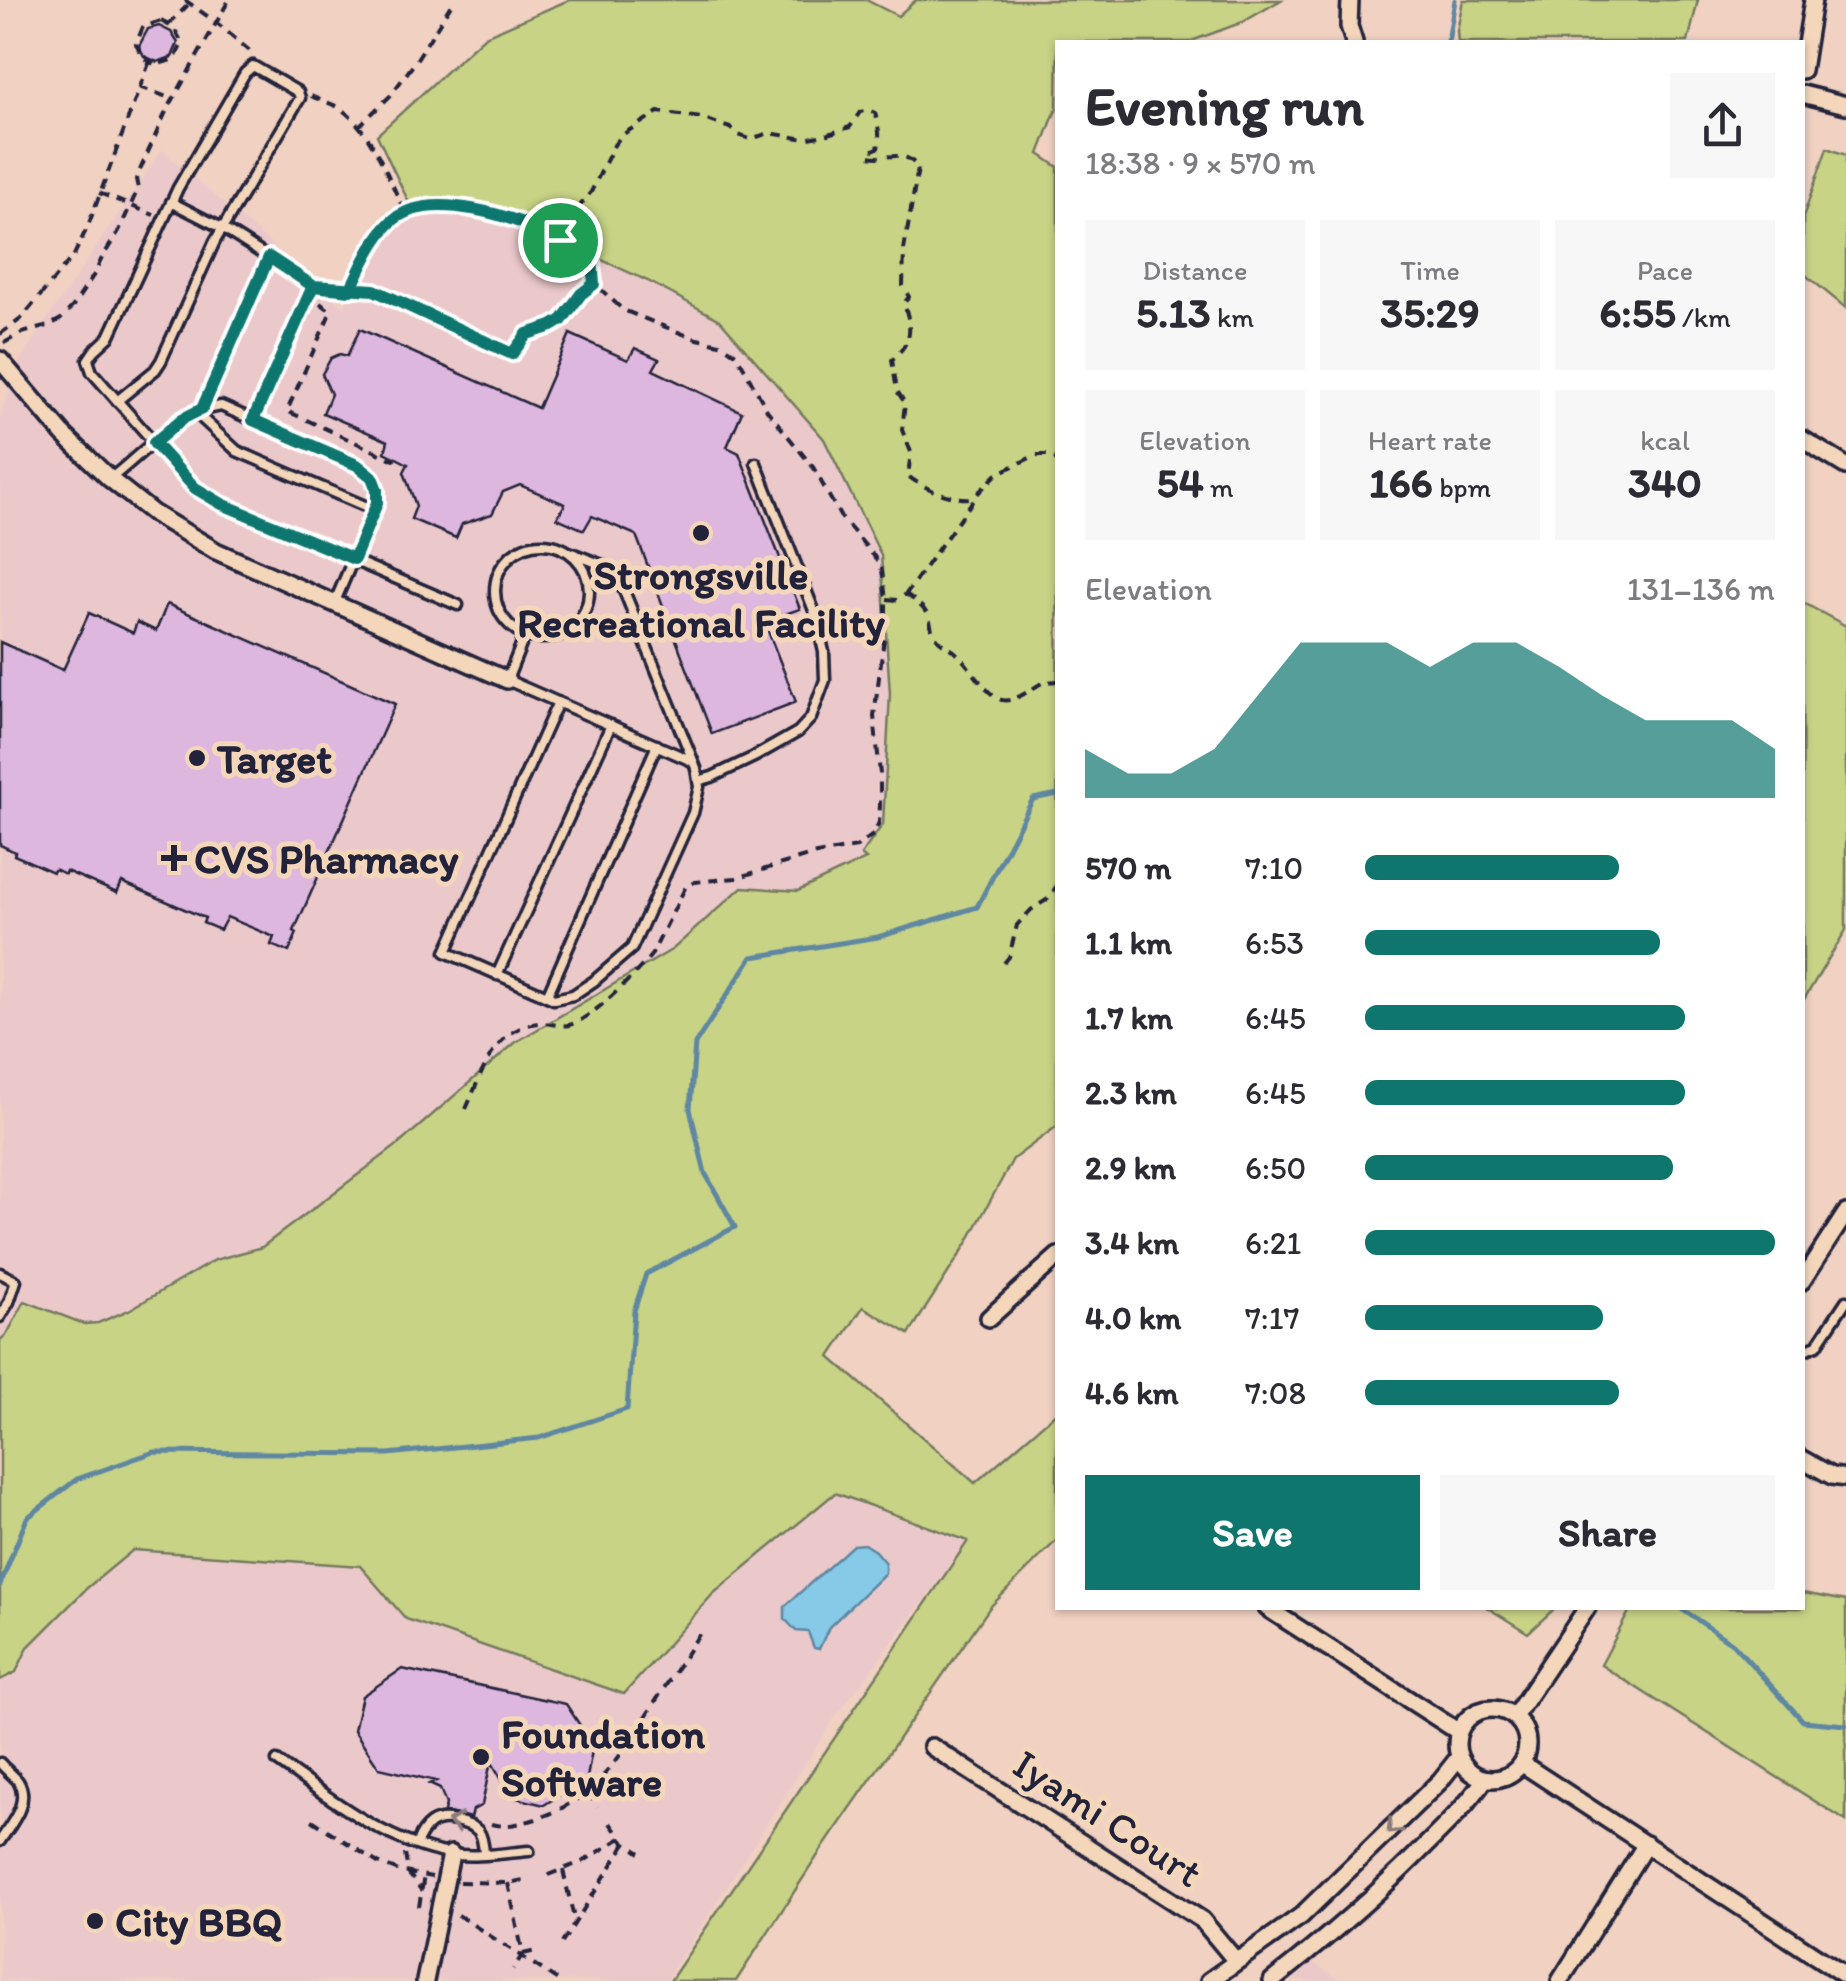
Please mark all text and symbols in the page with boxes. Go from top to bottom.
text: Evening run [1085,73,1364,139]
button: share [1670,73,1775,178]
text: 18:38 · 9 × 570 m [1085,144,1316,182]
pin [518,198,603,283]
icon: arrive [533,213,588,268]
text: Distance [1143,253,1247,287]
text: Time [1400,253,1460,287]
text: Pace [1637,253,1693,287]
text: 5.13 [1136,287,1211,338]
text: 35:29 [1380,287,1480,338]
text: 6:55 [1599,287,1676,338]
text: km [1211,300,1254,334]
text: /km [1676,300,1731,334]
text: Elevation [1139,423,1251,457]
text: Heart rate [1368,423,1492,457]
text: kcal [1640,423,1690,457]
text: 54 [1156,457,1204,508]
text: 166 [1369,457,1433,508]
text: 340 [1628,457,1702,508]
text: m [1204,470,1234,504]
text: bpm [1433,470,1491,504]
marker: Strongsville Recreational Facility [690,522,712,544]
place label: Strongsville Recreational Facility [517,549,885,648]
text: Elevation [1085,570,1212,608]
text: 131–136 m [1627,570,1775,608]
place label: Target [216,733,332,784]
marker: Target [186,747,208,769]
place label: CVS Pharmacy [194,833,459,884]
marker: CVS Pharmacy [163,847,185,869]
text: 570 m [1085,849,1172,887]
text: 7:10 [1245,849,1303,887]
text: 1.1 km [1085,924,1172,962]
text: 6:53 [1245,924,1304,962]
text: 1.7 km [1085,999,1173,1037]
text: 6:45 [1245,999,1306,1037]
text: 2.3 km [1085,1074,1177,1112]
text: 6:45 [1245,1074,1306,1112]
text: 2.9 km [1085,1149,1176,1187]
text: 6:50 [1245,1149,1306,1187]
text: 3.4 km [1085,1224,1179,1262]
text: 6:21 [1245,1224,1301,1262]
text: 4.0 km [1085,1299,1181,1337]
text: 7:17 [1245,1299,1299,1337]
text: 4.6 km [1085,1374,1179,1412]
text: 7:08 [1245,1374,1306,1412]
button: Save [1085,1475,1420,1590]
button: Share [1440,1475,1775,1590]
place label: Foundation Software [501,1708,706,1807]
street label: Iyami Court [1004,1738,1212,1898]
marker: Foundation Software [470,1746,492,1768]
one-way arrow [447,1812,463,1833]
one-way arrow [1386,1817,1404,1835]
place label: City BBQ [115,1896,282,1947]
marker: City BBQ [84,1910,106,1932]

